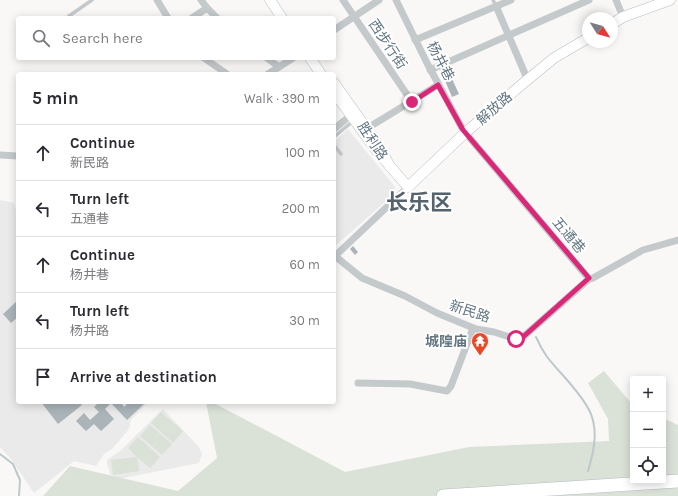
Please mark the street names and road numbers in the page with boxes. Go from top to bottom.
street label: 西步行街 [365,16,410,72]
street label: 杨井巷 [423,39,458,84]
street label: 解放路 [473,88,516,129]
street label: 胜利路 [354,119,391,164]
street label: 五通巷 [549,214,589,257]
street label: 新民路 [447,297,492,326]

